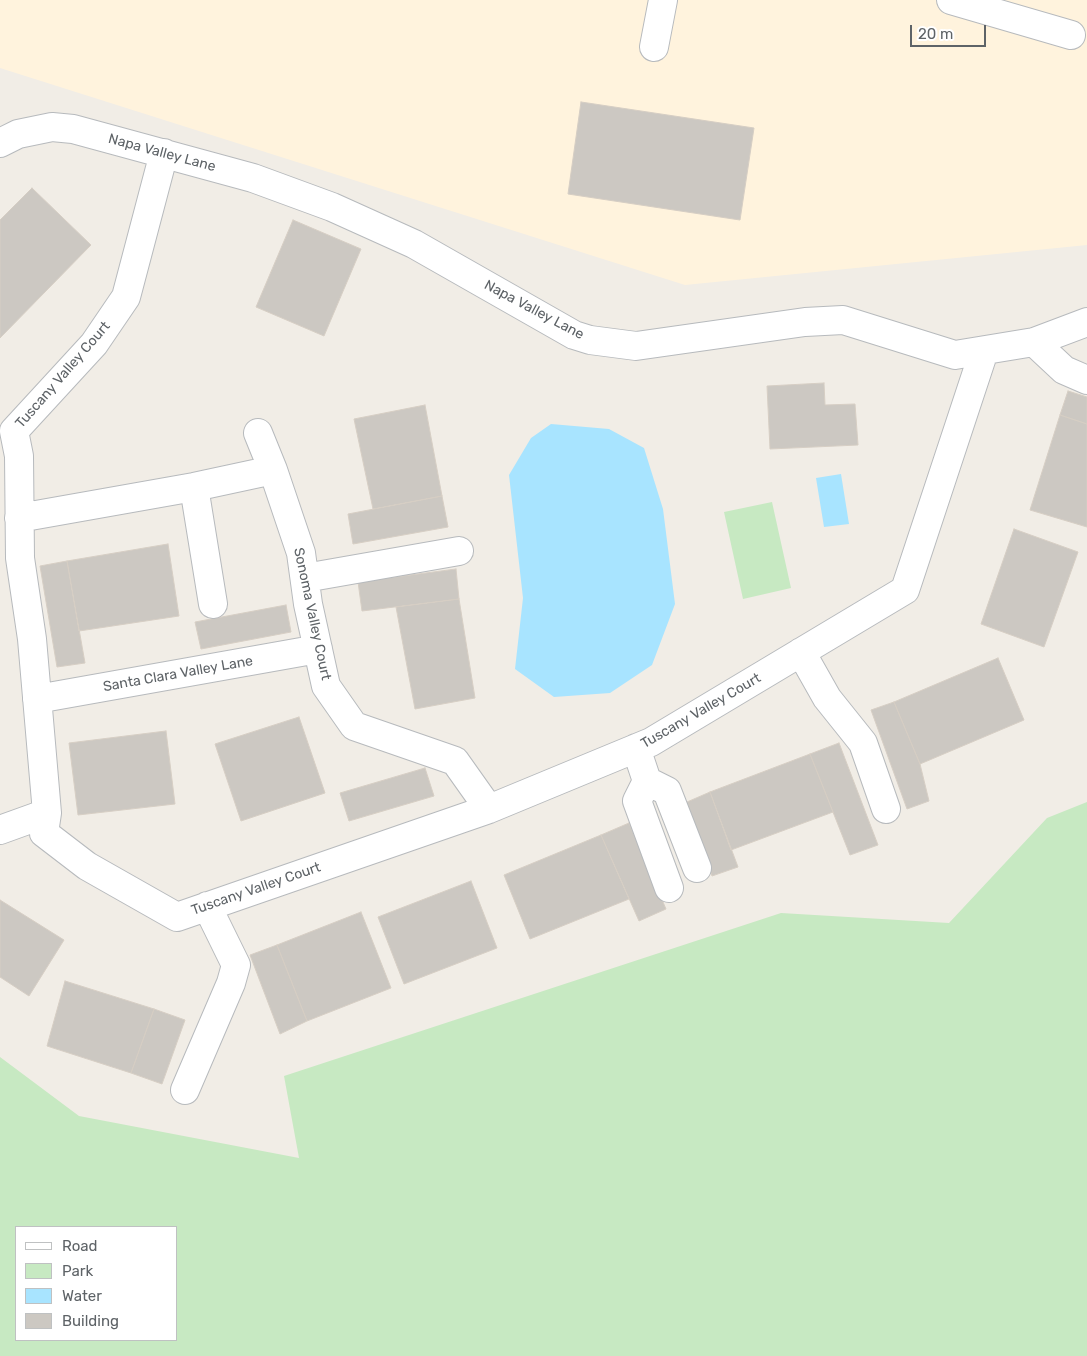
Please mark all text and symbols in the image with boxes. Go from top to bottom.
scale bar [912,15,988,47]
text: 20 m [918,25,953,43]
street label: Napa Valley Lane [106,131,218,175]
street label: Napa Valley Lane [481,277,587,343]
street label: Tuscany Valley Court [12,318,114,432]
street label: Sonoma Valley Court [290,546,334,682]
street label: Santa Clara Valley Lane [102,653,254,695]
street label: Tuscany Valley Court [638,670,764,752]
street label: Tuscany Valley Court [189,859,323,919]
legend [15,1226,178,1341]
text: Road [62,1237,98,1255]
text: Park [62,1262,93,1280]
text: Water [62,1287,102,1305]
text: Building [62,1312,119,1330]

